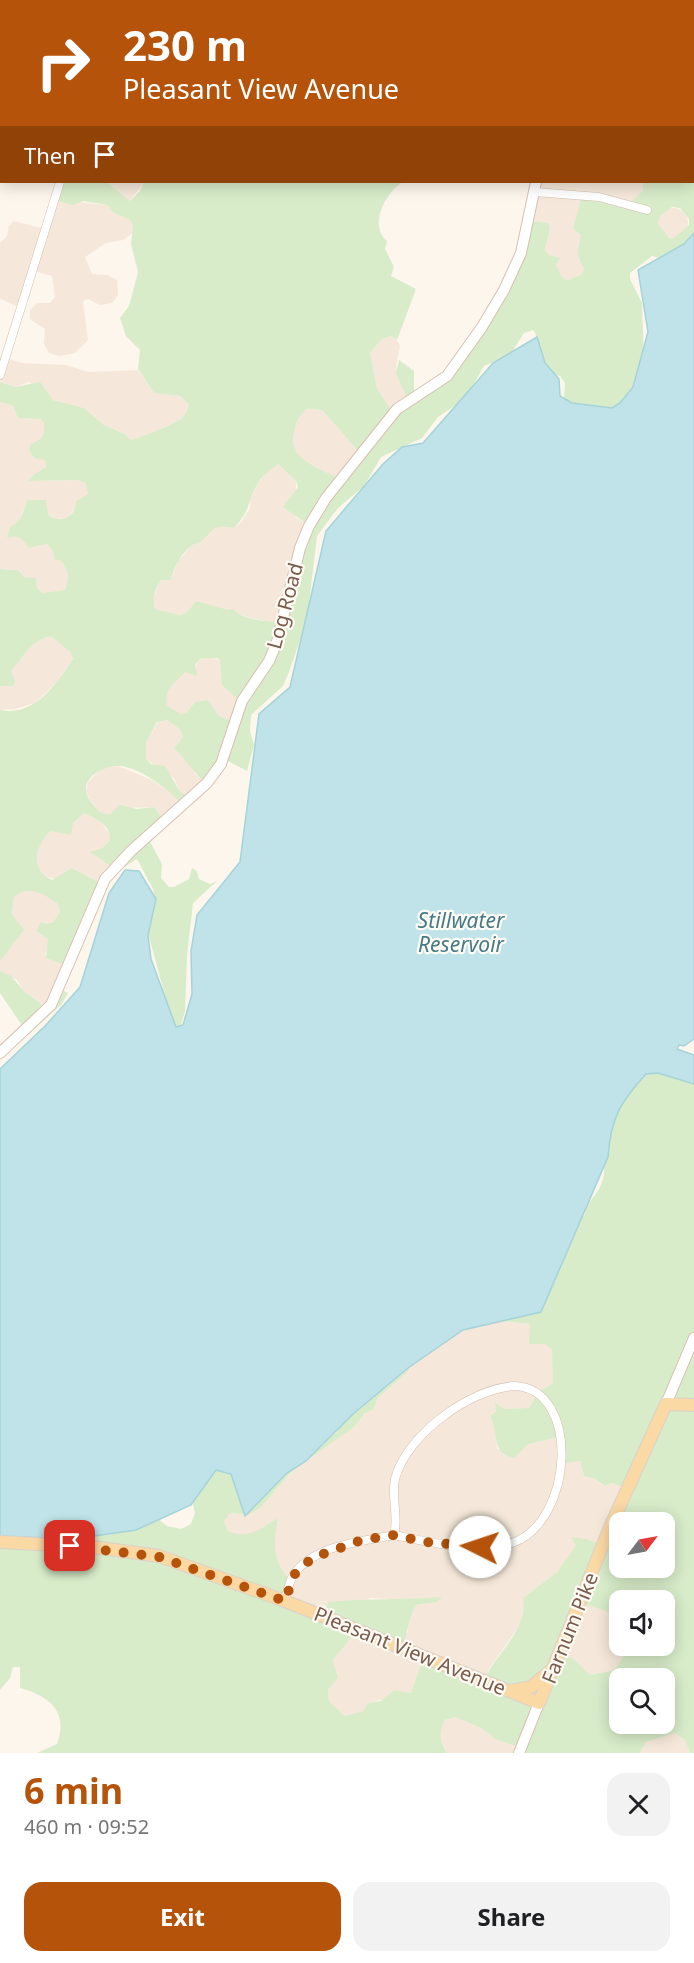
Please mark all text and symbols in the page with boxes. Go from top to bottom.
text: 230 m [123,16,247,73]
icon: right [24,24,102,102]
text: Pleasant View Avenue [123,70,399,107]
icon: arrive [88,138,121,171]
text: Then [24,140,76,170]
street label: Log Road [260,560,309,652]
water label: Stillwater Reservoir [418,906,506,958]
north arrow [609,1512,675,1578]
map controls [609,1512,675,1734]
position arrow [448,1515,512,1579]
pin [44,1520,95,1571]
icon: arrive [53,1529,86,1562]
street label: Farnum Pike [535,1568,604,1687]
button: sound [609,1590,675,1656]
street label: Pleasant View Avenue [310,1600,510,1701]
button: search [609,1668,675,1734]
text: 6 min [24,1766,123,1815]
button: close [607,1773,670,1836]
text: 460 m · 09:52 [24,1813,149,1840]
button: Exit [24,1882,341,1951]
button: Share [353,1882,670,1951]

